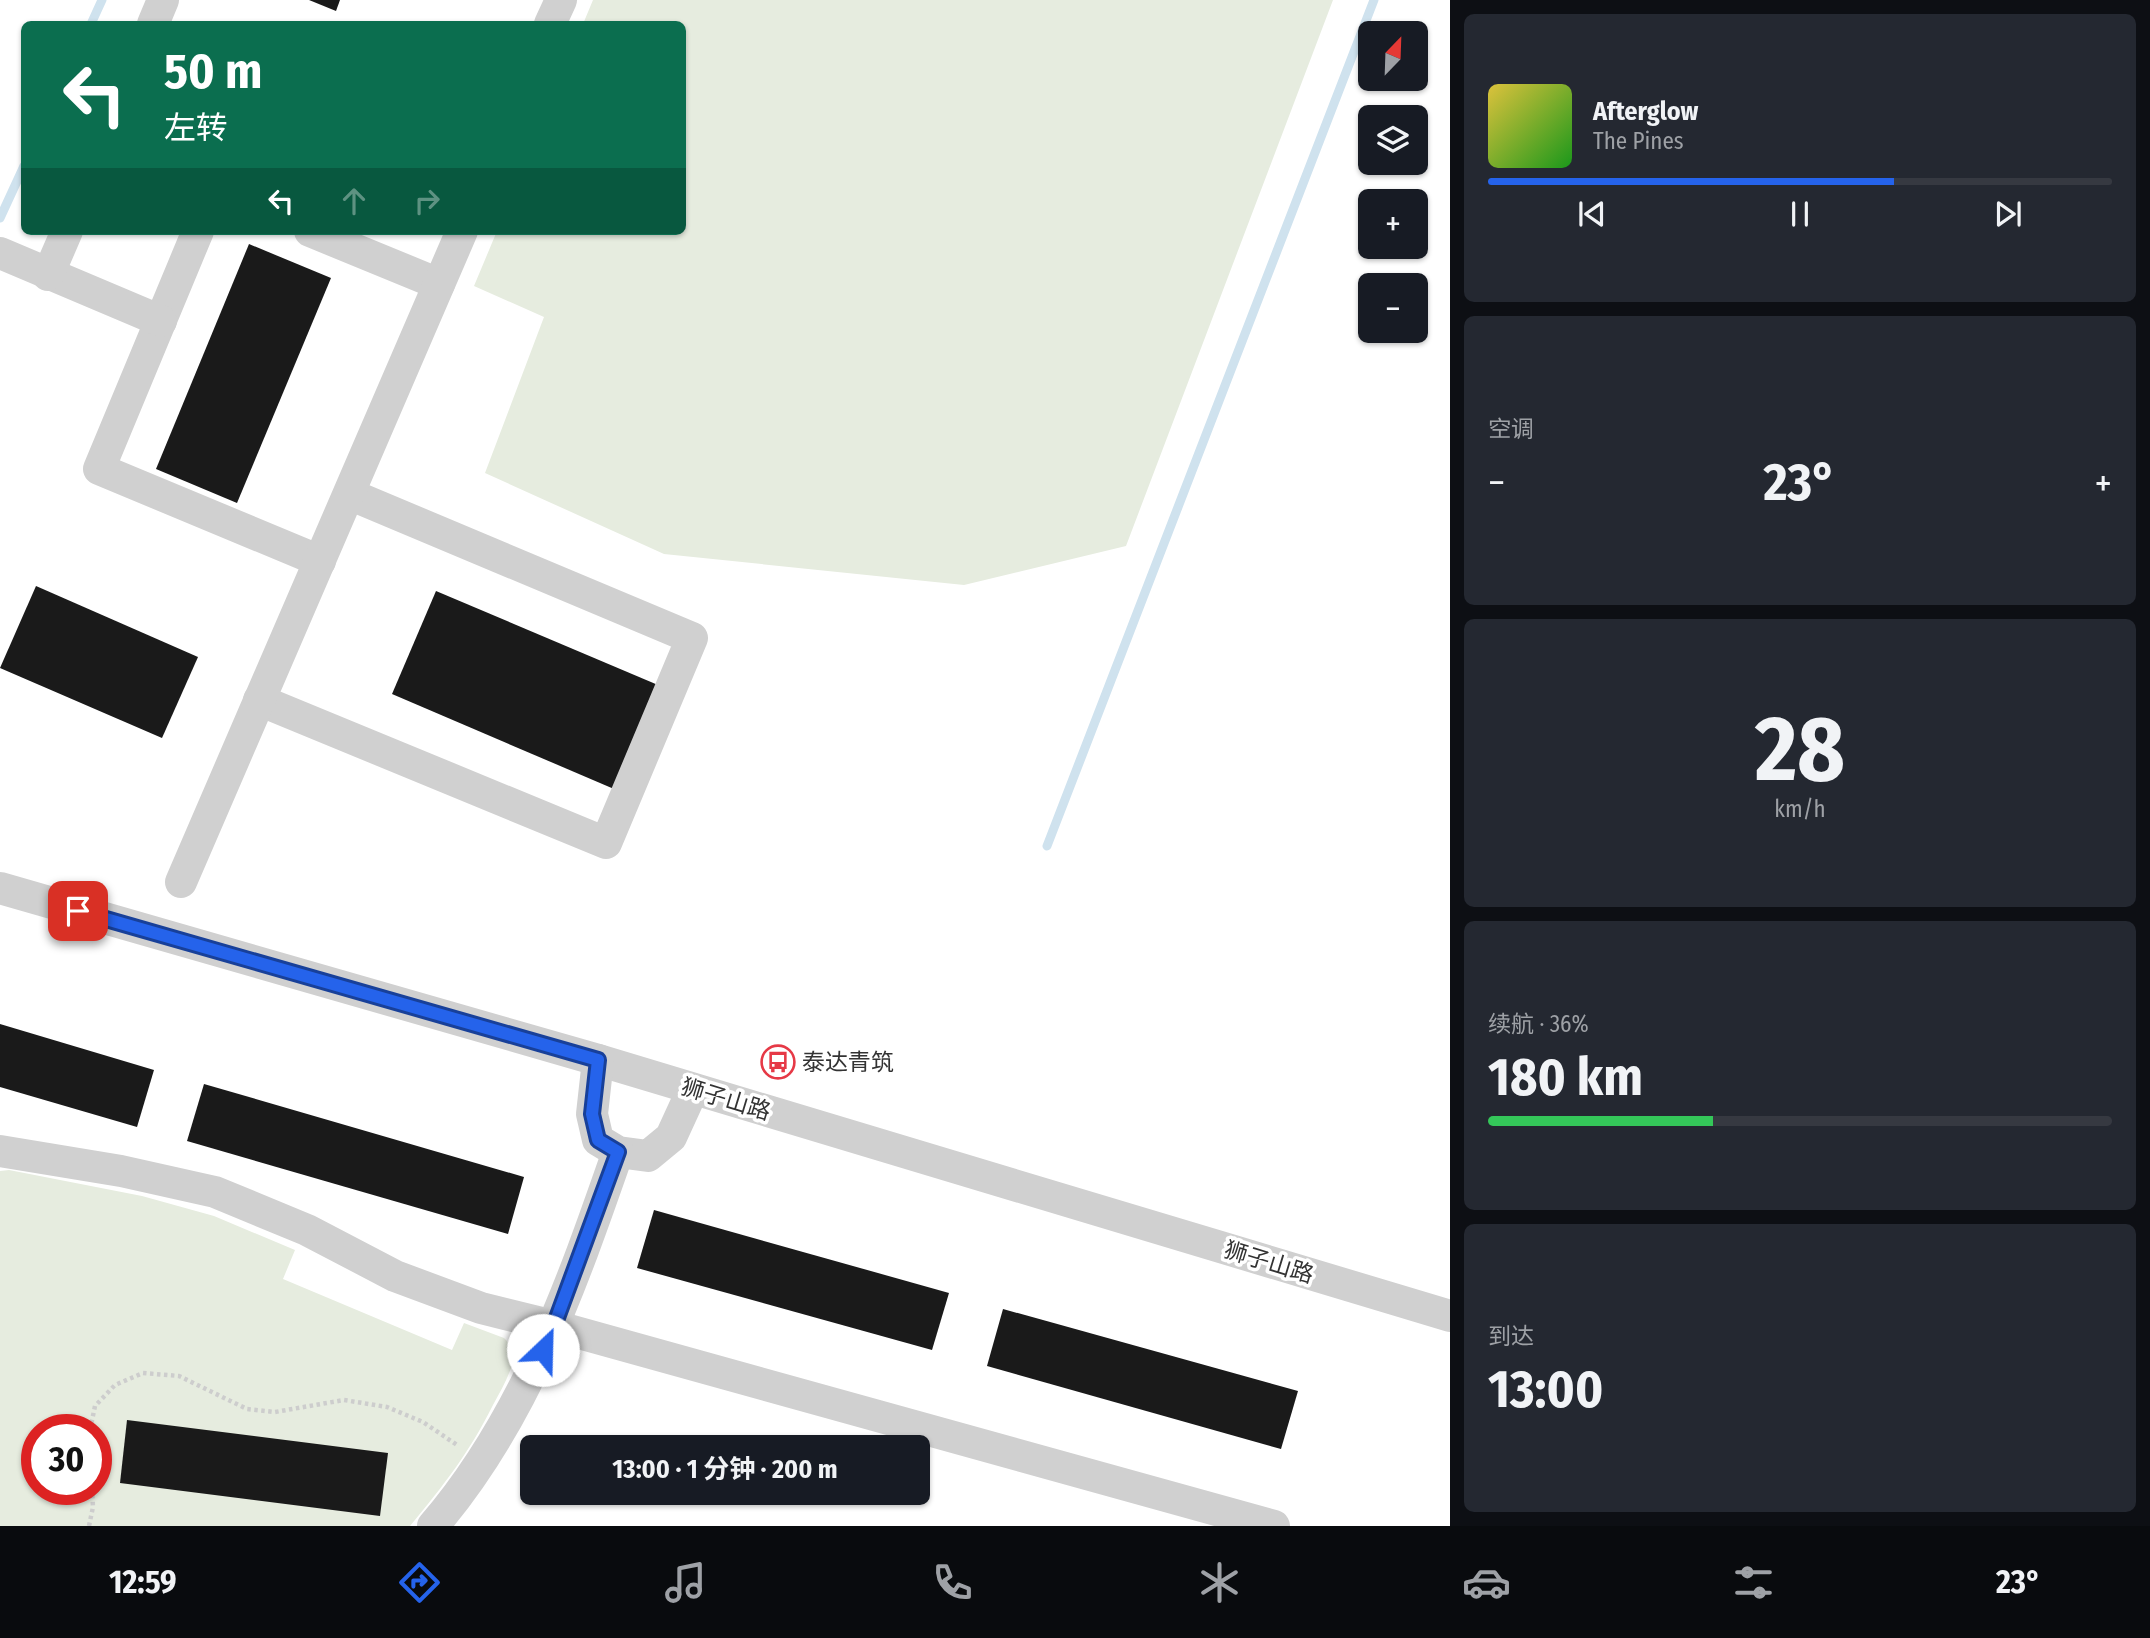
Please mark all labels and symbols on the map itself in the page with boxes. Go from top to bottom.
north arrow [1358,21,1428,91]
pin [48,881,108,941]
bus stop icon: 泰达青筑 [759,1043,797,1081]
place label: 泰达青筑 [802,1048,894,1076]
street label: 狮子山路 [678,1072,774,1126]
street label: 狮子山路 [1221,1235,1317,1289]
position arrow [506,1313,580,1387]
speed limit sign: 30 [21,1414,112,1505]

